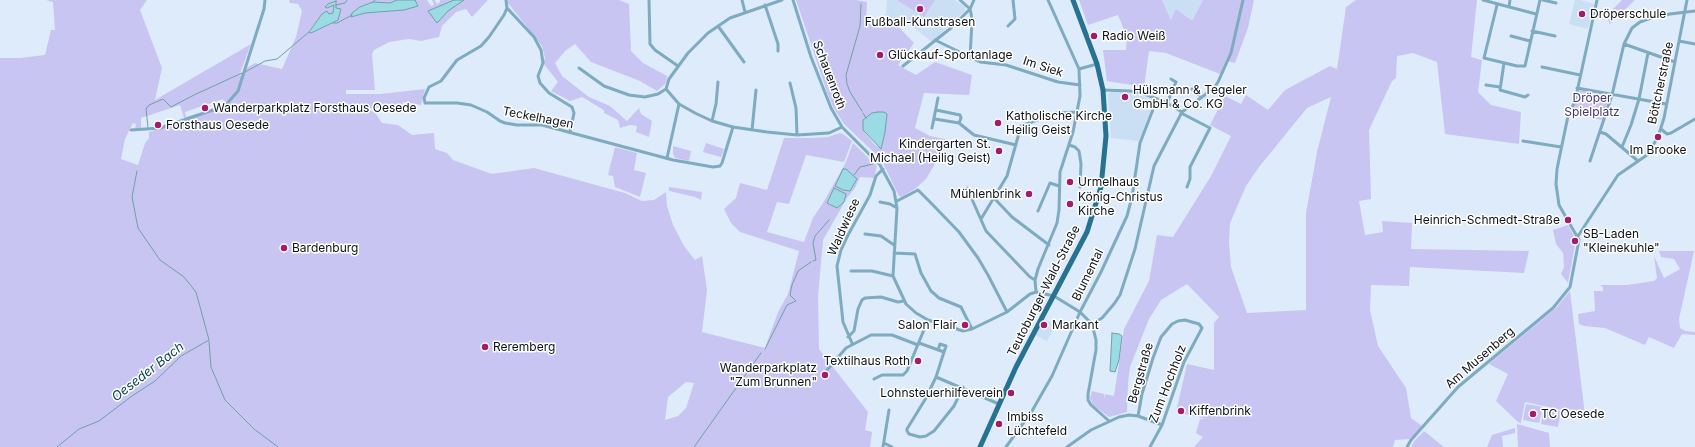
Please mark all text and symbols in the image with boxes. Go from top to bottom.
marker: Fußball-Kunstrasen [915,4,925,14]
place label: Dröperschule [1590,7,1666,21]
marker: Dröperschule [1577,9,1587,19]
place label: Fußball-Kunstrasen [865,15,975,29]
place label: Radio Weiß [1102,29,1166,43]
marker: Radio Weiß [1089,31,1099,41]
street label: Schauenroth [809,39,849,111]
street label: Böttcherstraße [1645,40,1677,126]
place label: Glückauf-Sportanlage [888,48,1013,62]
marker: Glückauf-Sportanlage [875,50,885,60]
street label: Im Siek [1021,54,1065,80]
place label: Hülsmann & Tegeler GmbH & Co. KG [1133,83,1247,111]
park label: Dröper Spielplatz [1564,91,1620,119]
marker: Hülsmann & Tegeler GmbH & Co. KG [1120,92,1130,102]
place label: Wanderparkplatz Forsthaus Oesede [213,101,417,115]
marker: Wanderparkplatz Forsthaus Oesede [200,103,210,113]
street label: Teckelhagen [501,104,575,132]
place label: Katholische Kirche Heilig Geist [1006,109,1112,137]
place label: Forsthaus Oesede [166,118,269,132]
marker: Katholische Kirche Heilig Geist [993,118,1003,128]
marker: Forsthaus Oesede [153,120,163,130]
marker: Im Brooke [1653,132,1663,142]
place label: Kindergarten St. Michael (Heilig Geist) [870,137,991,165]
place label: Im Brooke [1630,143,1686,157]
marker: Kindergarten St. Michael (Heilig Geist) [994,146,1004,156]
place label: Urmelhaus [1078,175,1139,189]
marker: Urmelhaus [1065,177,1075,187]
place label: Mühlenbrink [950,187,1021,201]
marker: Mühlenbrink [1024,189,1034,199]
place label: König-Christus Kirche [1078,190,1163,218]
street label: Waldwiese [825,196,863,258]
marker: König-Christus Kirche [1065,199,1075,209]
place label: Heinrich-Schmedt-Straße [1414,213,1560,227]
marker: Heinrich-Schmedt-Straße [1563,215,1573,225]
street label: Teutoburger-Wald-Straße [1005,223,1083,359]
place label: SB-Laden "Kleinekuhle" [1583,227,1660,255]
marker: SB-Laden "Kleinekuhle" [1570,236,1580,246]
place label: Bardenburg [292,241,358,255]
marker: Bardenburg [279,243,289,253]
street label: Blumental [1069,247,1107,303]
place label: Salon Flair [898,318,957,332]
place label: Markant [1052,318,1099,332]
marker: Salon Flair [960,320,970,330]
marker: Markant [1039,320,1049,330]
street label: Am Musenberg [1443,324,1517,392]
water label: Oeseder Bach [109,339,187,405]
place label: Reremberg [493,340,555,354]
street label: Bergstraße [1125,341,1157,405]
marker: Reremberg [480,342,490,352]
street label: Zum Hochholz [1147,343,1189,425]
place label: Textilhaus Roth [824,354,910,368]
marker: Textilhaus Roth [913,356,923,366]
place label: Wanderparkplatz "Zum Brunnen" [720,361,817,389]
marker: Wanderparkplatz "Zum Brunnen" [820,370,830,380]
place label: Lohnsteuerhilfeverein [880,386,1003,400]
marker: Lohnsteuerhilfeverein [1006,388,1016,398]
place label: Kiffenbrink [1189,404,1251,418]
marker: Kiffenbrink [1176,406,1186,416]
place label: TC Oesede [1541,407,1604,421]
marker: TC Oesede [1528,409,1538,419]
place label: Imbiss Lüchtefeld [1007,410,1067,438]
marker: Imbiss Lüchtefeld [994,419,1004,429]

